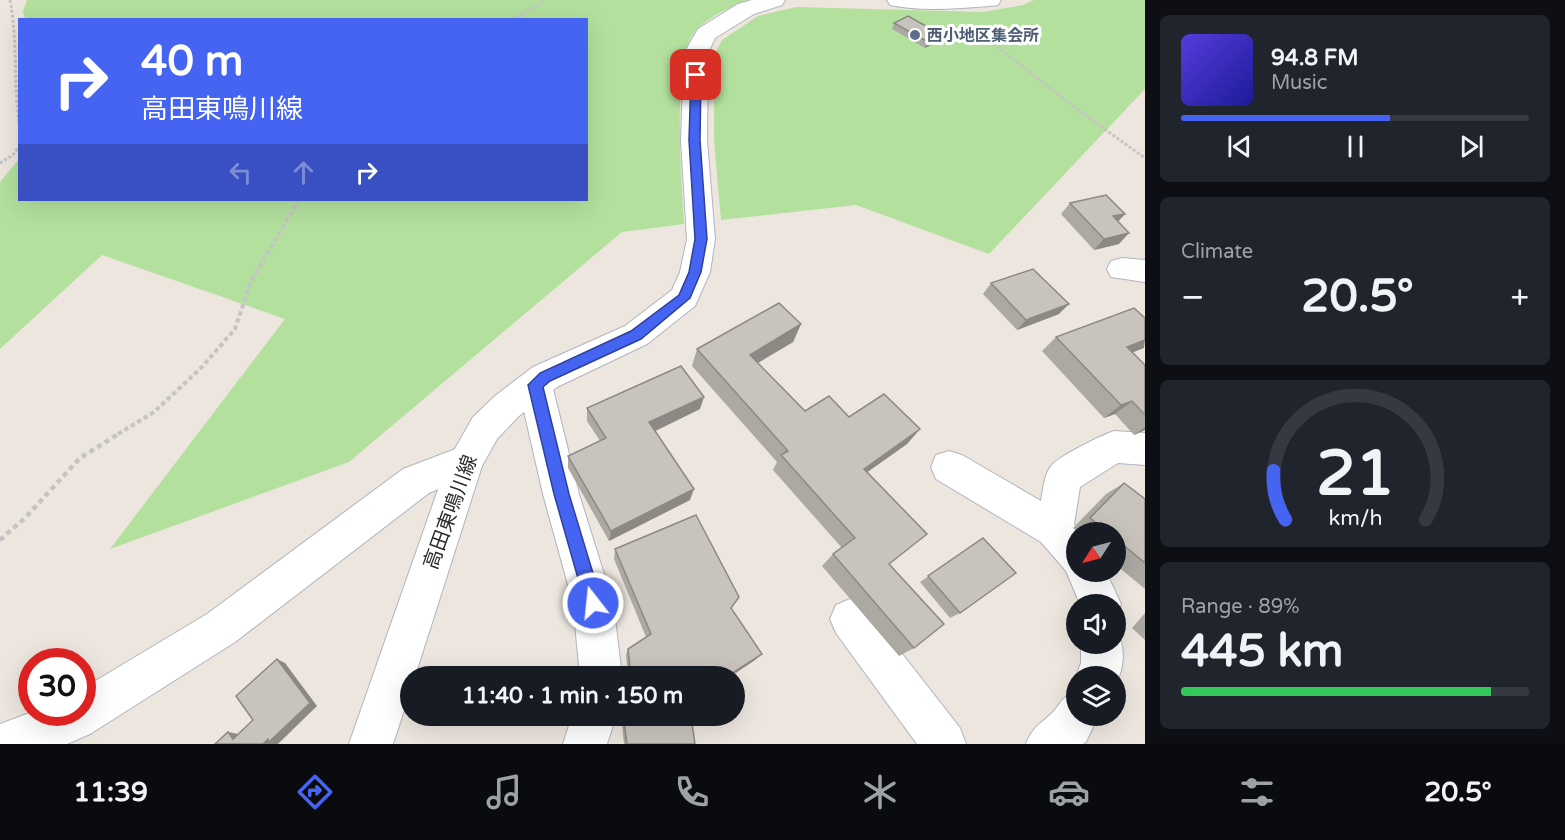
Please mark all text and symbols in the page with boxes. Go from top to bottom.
place label: 西小地区集会所 [927,26,1039,46]
marker: 西小地区集会所 [908,28,922,42]
text: 40 m [141,36,243,87]
icon: right [42,42,120,120]
text: 94.8 FM [1271,45,1358,71]
pin [670,49,721,100]
icon: arrive [679,58,712,91]
text: Music [1271,71,1327,95]
text: 高田東鳴川線 [141,93,303,126]
icon: previous [1223,130,1256,163]
icon: pause [1339,130,1372,163]
icon: next [1455,130,1488,163]
icon: left [224,156,257,189]
icon: ahead [287,156,320,189]
icon: right [350,156,383,189]
text: Climate [1181,240,1253,264]
text: 20.5° [1301,270,1414,324]
text: − [1181,278,1205,317]
text: + [1510,278,1529,317]
text: 21 [1316,437,1394,512]
street label: 高田東鳴川線 [419,452,483,573]
text: km/h [1328,506,1382,532]
north arrow [1066,522,1126,582]
map controls [1066,522,1126,726]
position arrow [561,571,625,635]
button: sound [1066,594,1126,654]
text: Range · 89% [1181,595,1300,619]
text: 445 km [1181,625,1343,679]
speed limit sign: 30 [18,648,96,726]
button: layers [1066,666,1126,726]
text: 11:40 · 1 min · 150 m [462,683,683,709]
icon: directions [294,771,336,813]
icon: music [483,771,525,813]
icon: phone [671,771,713,813]
icon: climate [859,771,901,813]
icon: car [1048,771,1090,813]
icon: filters [1236,771,1278,813]
text: 11:39 [73,776,148,809]
text: 20.5° [1424,776,1492,809]

